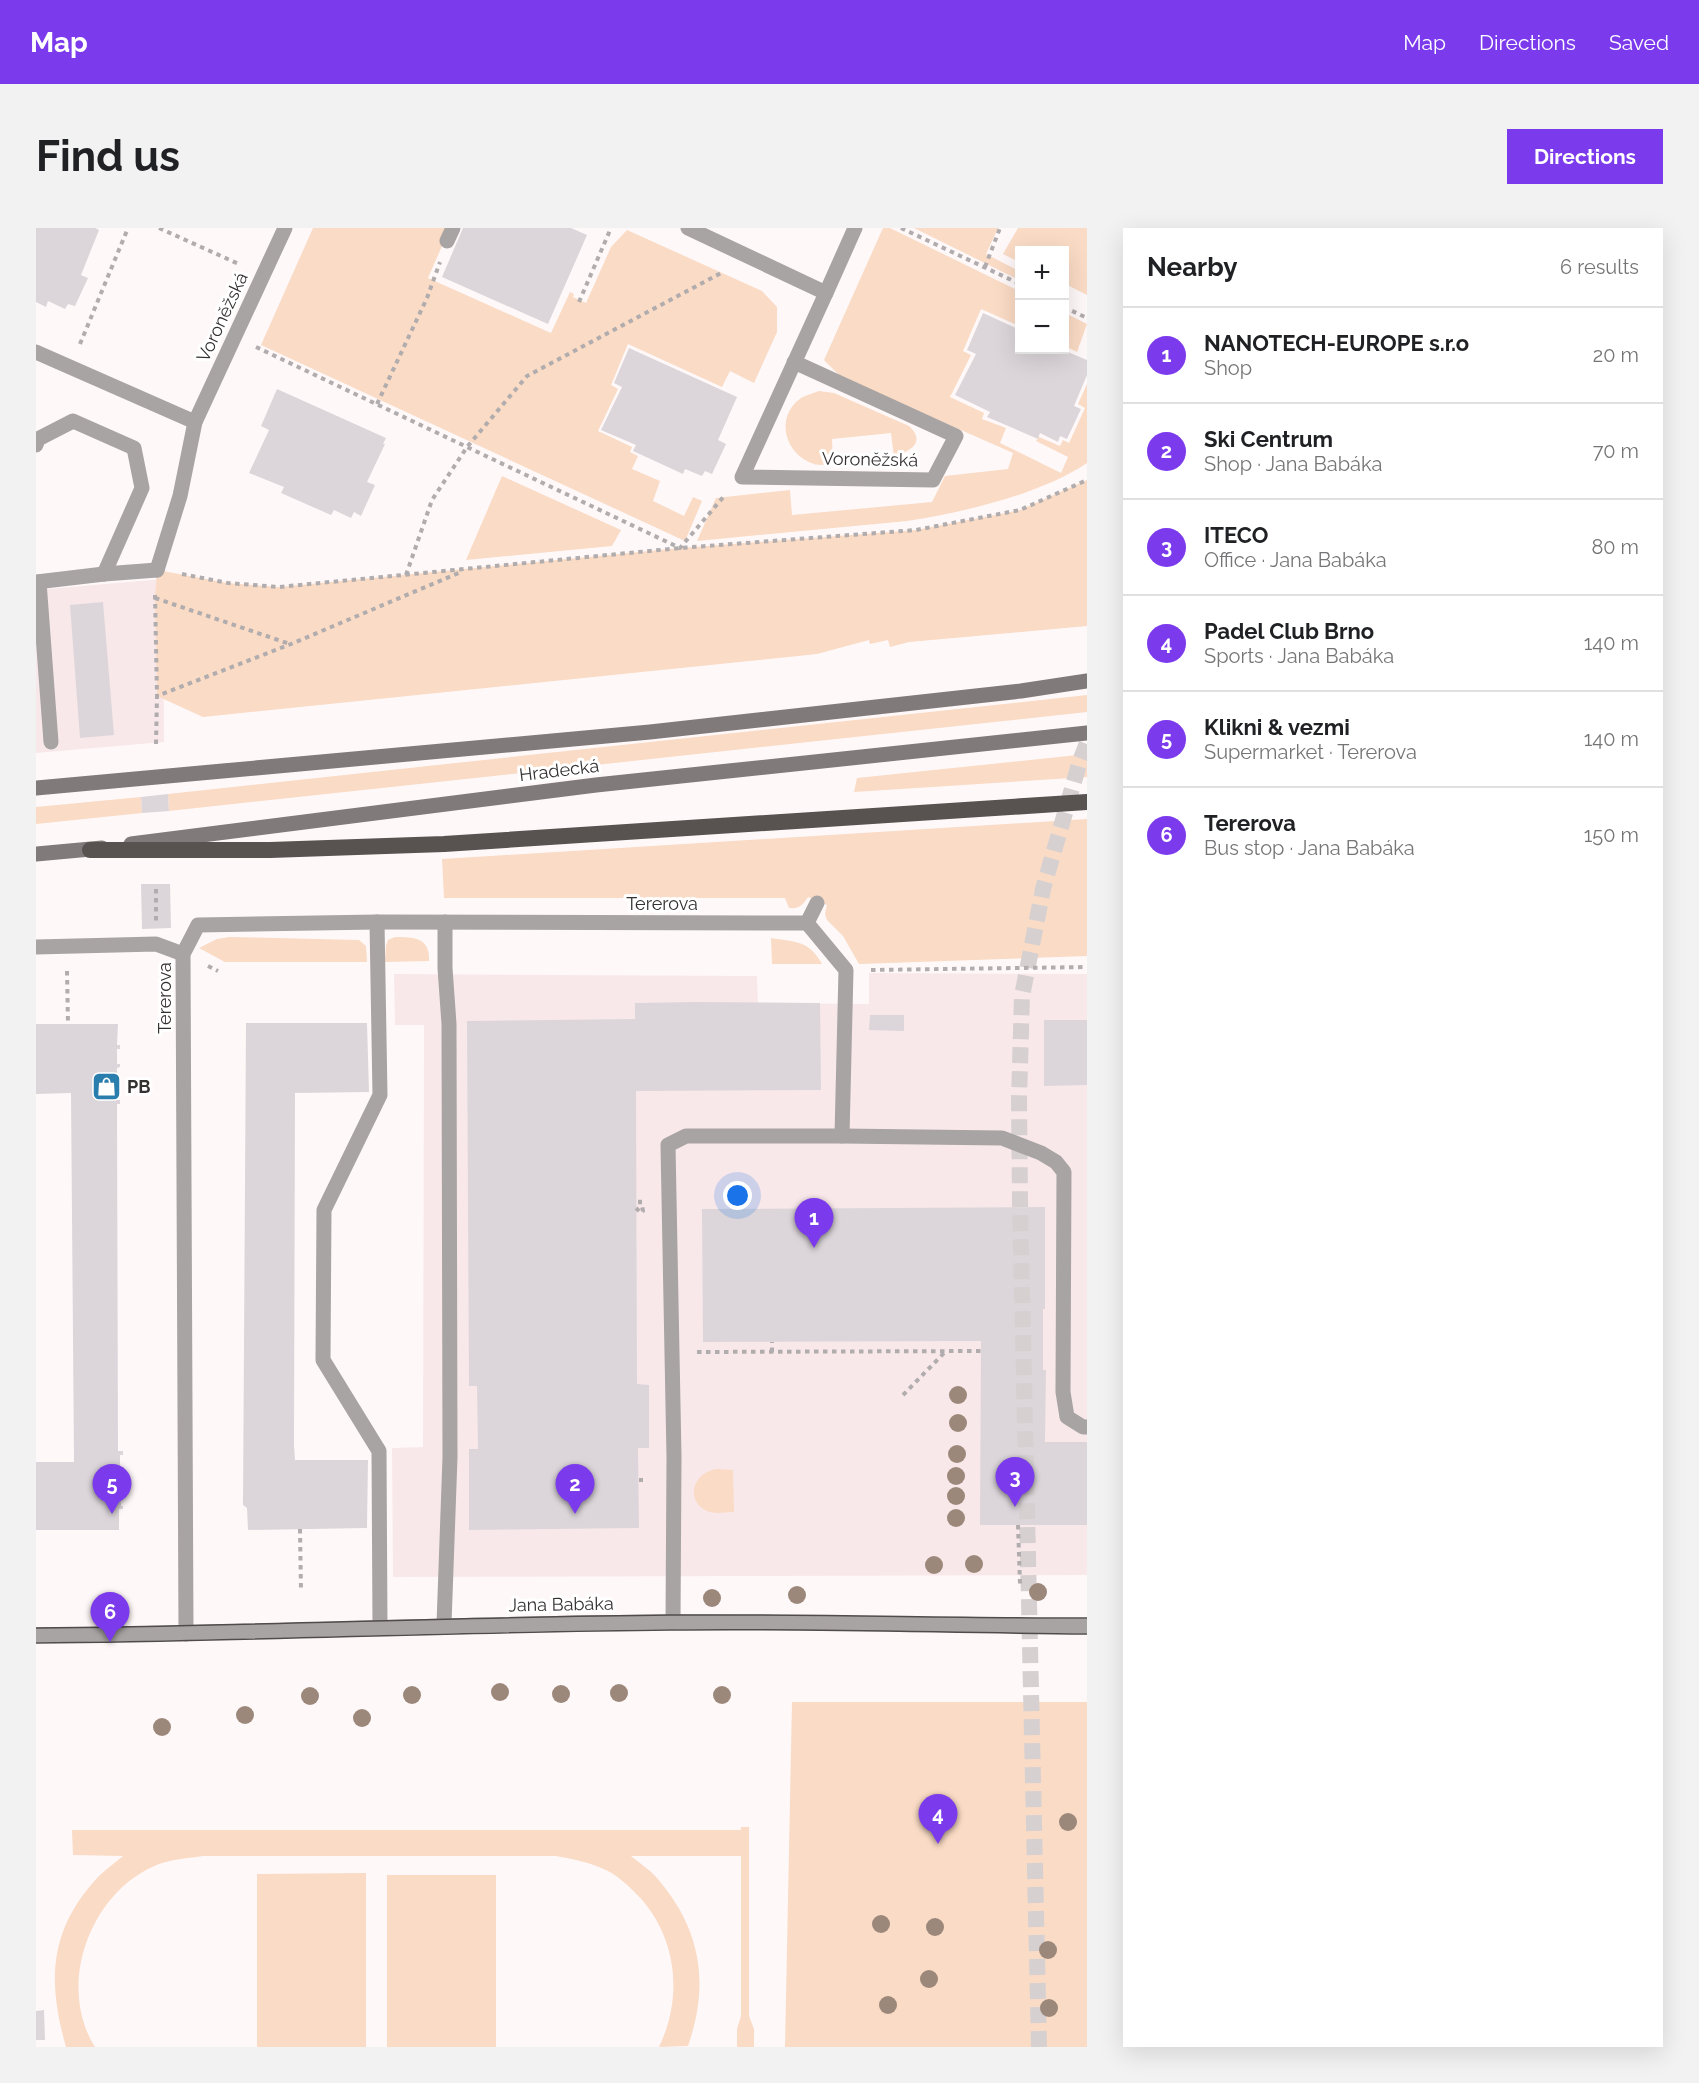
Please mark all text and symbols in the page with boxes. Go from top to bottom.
text: Map [30,26,88,59]
text: Map [1403,30,1446,55]
text: Directions [1479,30,1576,55]
text: Saved [1609,30,1669,55]
button: Directions [1507,129,1663,184]
text: Find us [36,132,180,181]
map controls [1015,246,1069,354]
button: + [1015,246,1069,300]
text: Nearby [1147,252,1237,282]
text: 6 results [1560,255,1639,279]
street label: Voroněžská [192,269,252,365]
button: − [1015,300,1069,354]
text: NANOTECH-EUROPE s.r.o [1204,330,1469,356]
text: 1 [1162,343,1171,367]
text: 20 m [1593,343,1639,367]
text: Shop [1204,356,1252,380]
text: Ski Centrum [1204,426,1333,452]
text: 2 [1161,439,1172,463]
text: 70 m [1593,439,1639,463]
street label: Voroněžská [822,448,918,470]
text: Shop · Jana Babáka [1204,452,1382,476]
text: ITECO [1204,522,1268,548]
text: 3 [1161,535,1172,559]
text: 80 m [1591,535,1639,559]
text: Office · Jana Babáka [1204,548,1387,572]
text: Padel Club Brno [1204,618,1374,644]
text: 4 [1161,631,1172,655]
text: 140 m [1584,631,1639,655]
text: Sports · Jana Babáka [1204,644,1394,668]
text: Klikni & vezmi [1204,714,1350,740]
text: 5 [1161,727,1172,751]
text: 140 m [1584,727,1639,751]
text: Supermarket · Tererova [1204,740,1417,764]
street label: Hradecká [518,755,600,785]
text: Tererova [1204,810,1296,836]
text: 6 [1160,823,1173,847]
text: 150 m [1584,823,1639,847]
text: Bus stop · Jana Babáka [1204,836,1415,860]
street label: Tererova [626,893,698,914]
street label: Tererova [154,962,175,1034]
shop icon: PB [90,1070,122,1102]
place label: PB [127,1076,150,1097]
your location [723,1181,752,1210]
pin: 1 [794,1198,834,1248]
pin: 3 [996,1458,1034,1507]
pin: 5 [92,1464,132,1514]
pin: 2 [556,1464,594,1514]
pin: 6 [90,1592,130,1642]
street label: Jana Babáka [508,1593,614,1615]
pin: 4 [918,1794,958,1844]

